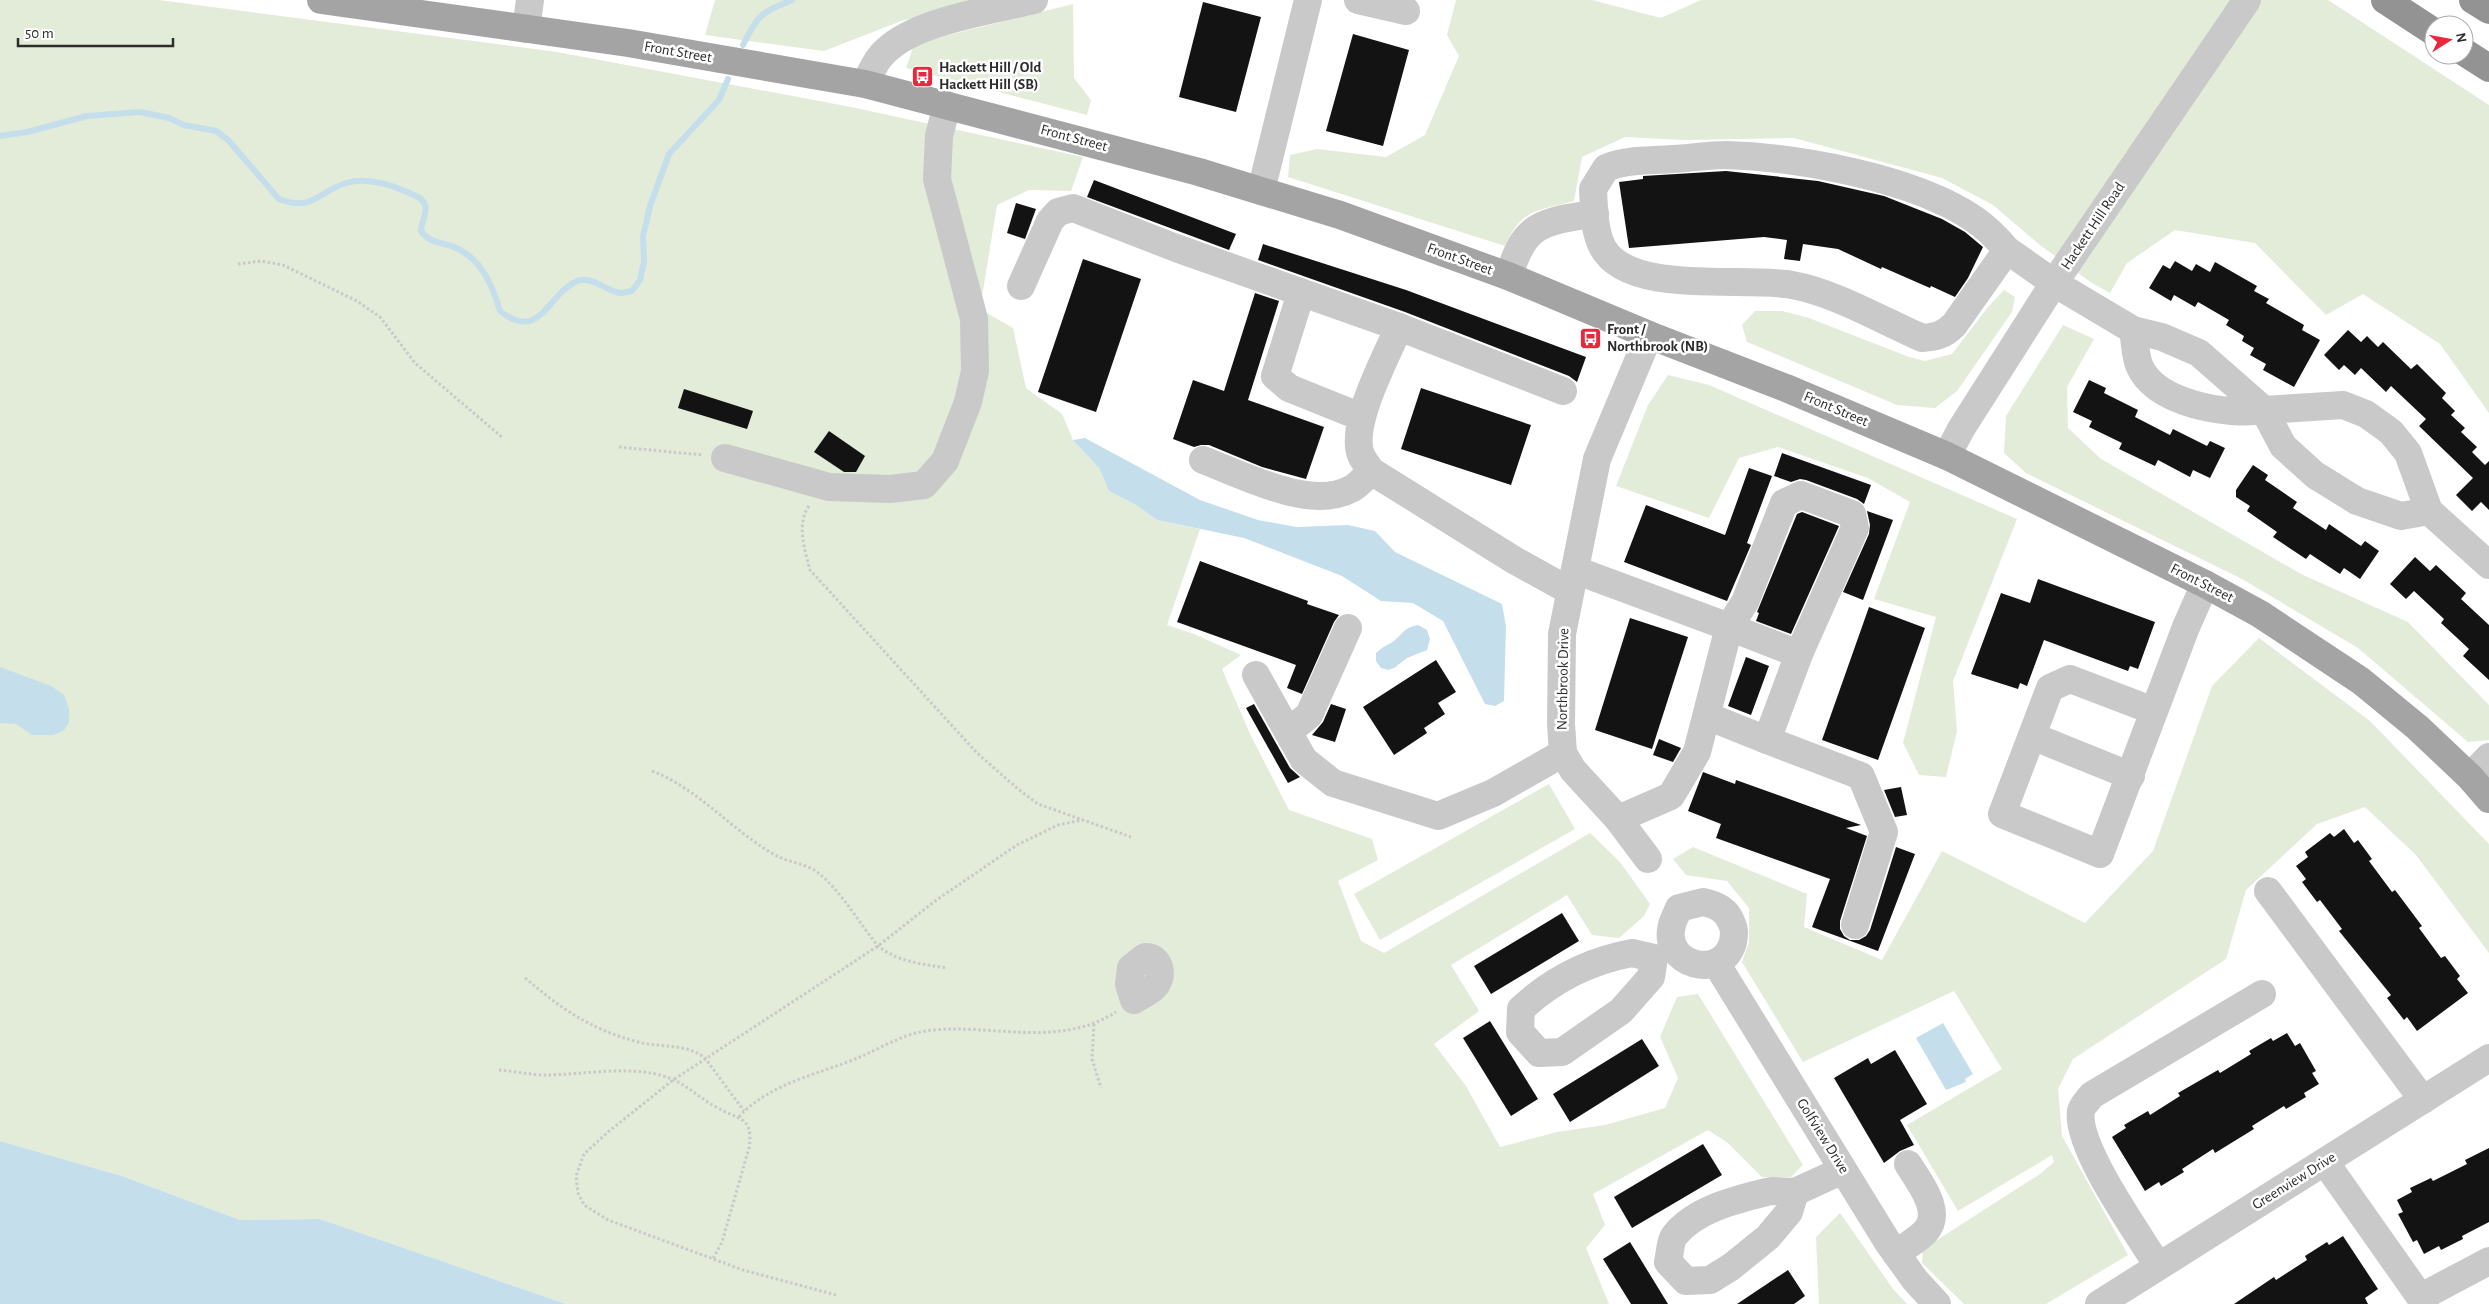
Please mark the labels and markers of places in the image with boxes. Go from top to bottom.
place label: Hackett Hill / Old Hackett Hill (SB) [939,60,1041,92]
bus stop icon: Hackett Hill / Old Hackett Hill (SB) [911,64,935,88]
place label: Front / Northbrook (NB) [1607,322,1708,354]
bus stop icon: Front / Northbrook (NB) [1579,326,1603,350]

